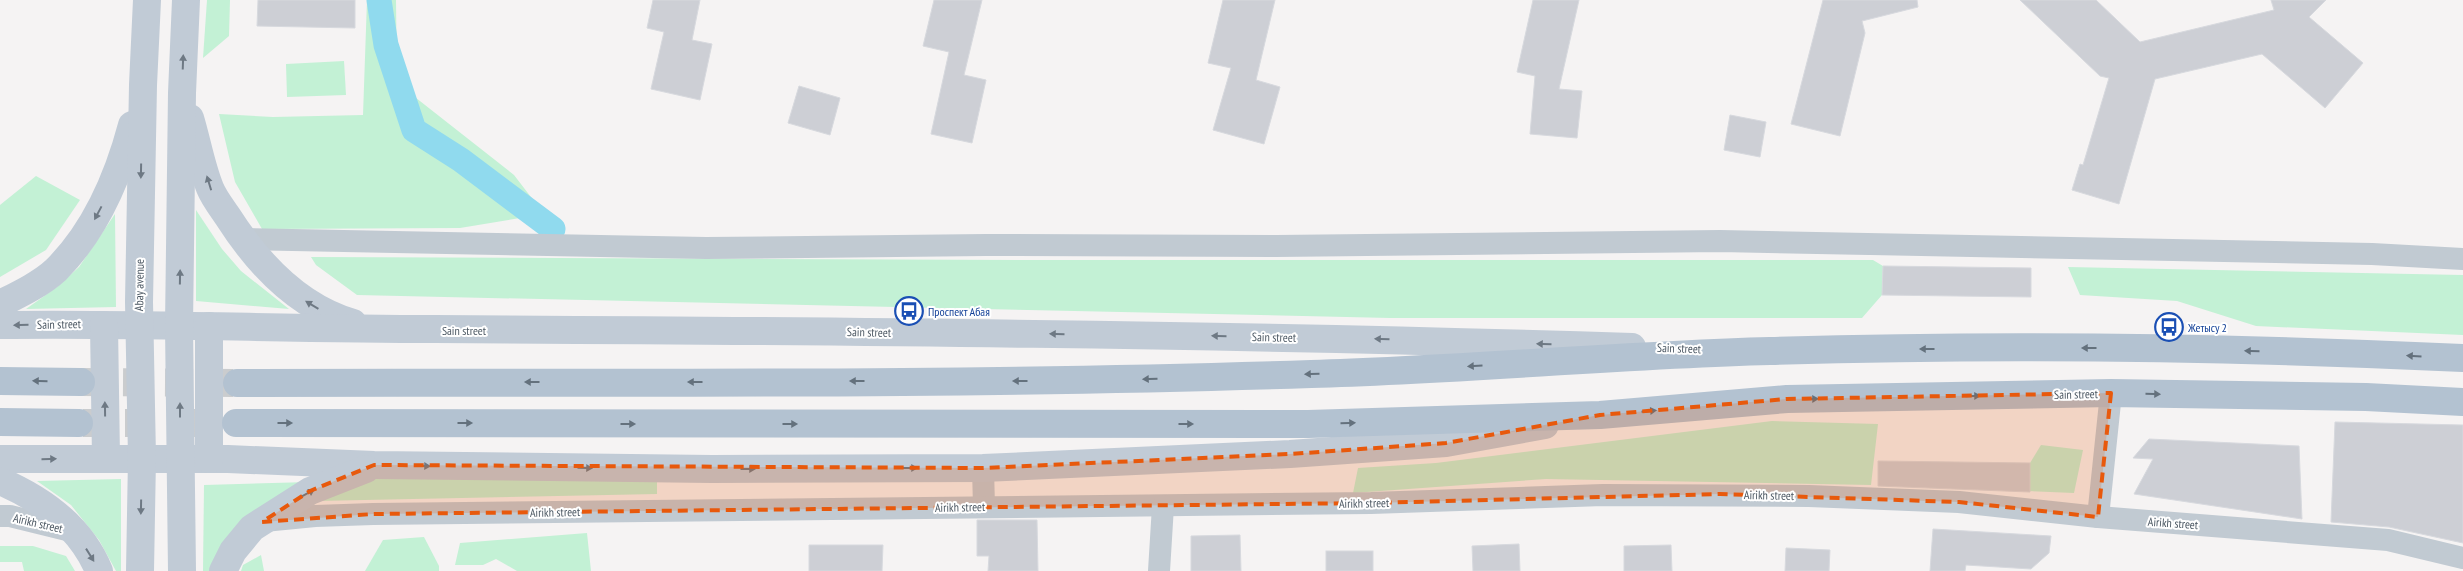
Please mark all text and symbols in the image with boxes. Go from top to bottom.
one-way arrow [179,54,187,70]
one-way arrow [137,163,145,179]
one-way arrow [205,175,212,190]
one-way arrow [94,206,102,220]
street label: Abay avenue [131,259,147,311]
one-way arrow [176,269,184,285]
bus stop icon: Проспект Абая [894,296,924,326]
one-way arrow [305,301,318,310]
place label: Проспект Абая [928,304,990,319]
bus stop icon: Жетысу 2 [2154,312,2184,342]
street label: Sain street [37,316,82,332]
place label: Жетысу 2 [2187,320,2227,335]
one-way arrow [12,321,28,329]
street label: Sain street [442,323,487,338]
street label: Sain street [847,324,892,340]
street label: Sain street [1252,329,1297,345]
one-way arrow [1049,330,1065,338]
one-way arrow [1211,332,1227,340]
one-way arrow [1374,335,1390,343]
one-way arrow [1536,340,1552,348]
street label: Sain street [1657,340,1702,356]
one-way arrow [2081,344,2097,352]
one-way arrow [1919,345,1935,353]
one-way arrow [2244,347,2260,355]
one-way arrow [2406,351,2422,359]
one-way arrow [1466,363,1482,371]
one-way arrow [1304,371,1320,379]
one-way arrow [1142,375,1158,383]
one-way arrow [32,377,48,385]
one-way arrow [849,377,865,385]
one-way arrow [1011,377,1027,385]
one-way arrow [524,378,540,386]
one-way arrow [686,378,702,386]
street label: Sain street [2054,386,2099,402]
one-way arrow [2146,390,2162,398]
one-way arrow [1966,392,1982,400]
one-way arrow [1803,395,1819,403]
one-way arrow [101,401,109,417]
one-way arrow [176,402,184,418]
one-way arrow [1641,407,1657,415]
one-way arrow [277,419,293,427]
one-way arrow [457,419,473,427]
one-way arrow [1340,419,1356,427]
one-way arrow [620,420,636,428]
one-way arrow [782,420,798,428]
one-way arrow [1178,420,1194,428]
one-way arrow [41,455,57,463]
one-way arrow [415,462,431,470]
one-way arrow [577,464,593,472]
one-way arrow [902,464,918,472]
one-way arrow [740,465,756,473]
street label: Airikh street [1744,487,1795,503]
one-way arrow [302,488,315,497]
street label: Airikh street [1339,495,1390,511]
one-way arrow [137,499,145,515]
street label: Airikh street [935,499,986,515]
street label: Airikh street [530,504,581,520]
street label: Airikh street [12,510,65,536]
street label: Airikh street [2147,514,2199,532]
one-way arrow [85,548,94,561]

